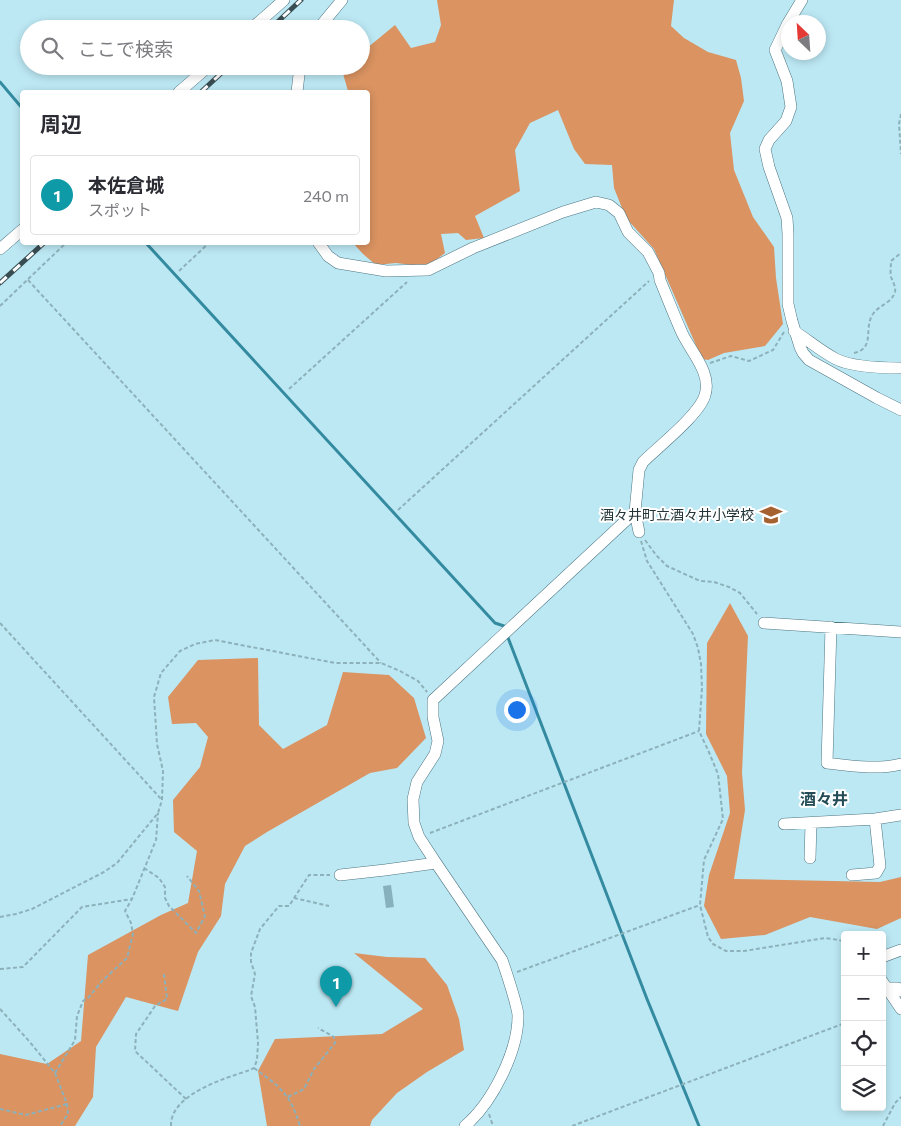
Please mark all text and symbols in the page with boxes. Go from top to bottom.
north arrow [781,15,826,60]
search box [20,20,370,75]
icon: search [38,34,66,62]
text: ここで検索 [78,37,173,60]
text: 周辺 [40,111,82,136]
text: 本佐倉城 [88,173,164,196]
text: 1 [53,186,61,205]
text: 240 m [303,186,349,205]
text: スポット [88,200,152,219]
school or university icon: 酒々井町立酒々井小学校 [758,502,784,528]
place label: 酒々井町立酒々井小学校 [600,506,754,523]
your location [504,697,530,723]
district label: 酒々井 [800,789,848,808]
map controls [841,931,886,1111]
button: + [841,931,886,976]
pin: 1 [320,966,352,1007]
button: − [841,976,886,1021]
button: locate [841,1021,886,1066]
button: layers [841,1066,886,1111]

